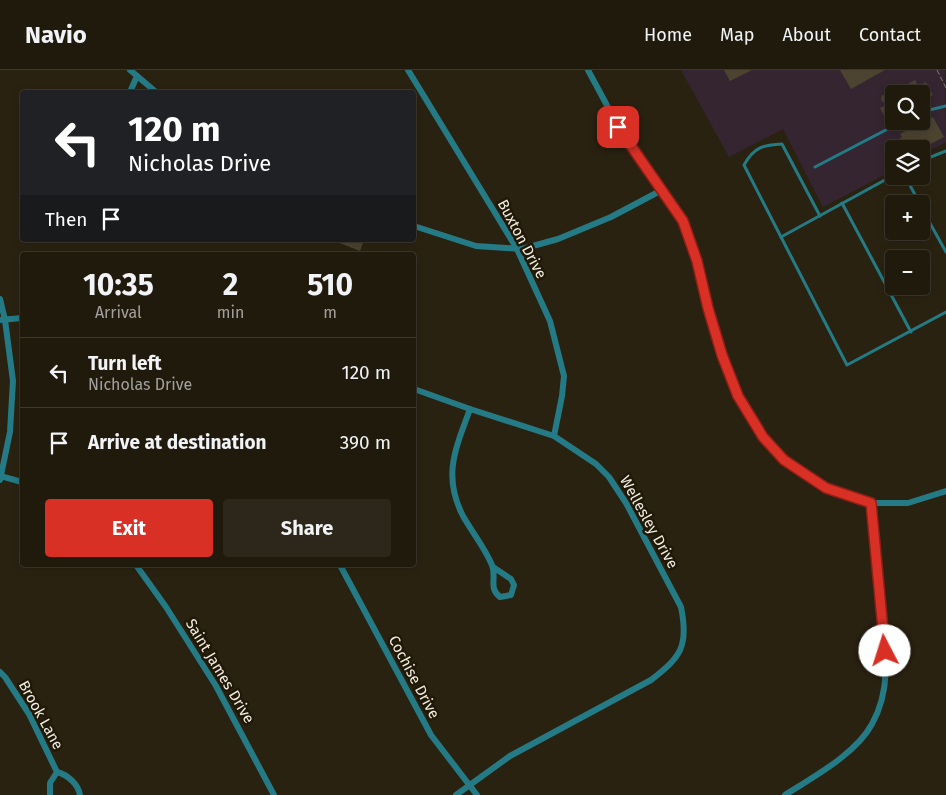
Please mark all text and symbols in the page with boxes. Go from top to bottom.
text: Navio [25,21,87,49]
text: Home [644,24,692,46]
text: Map [720,24,754,46]
text: About [782,24,831,46]
text: Contact [859,24,921,46]
map controls [885,85,930,295]
button: search [885,85,930,130]
pin [597,106,639,148]
text: 120 m [128,108,221,150]
icon: left [45,110,110,175]
icon: arrive [604,113,632,141]
button: layers [885,140,930,185]
text: Nicholas Drive [128,150,271,177]
button: + [885,195,930,240]
street label: Buxton Drive [494,196,550,282]
icon: arrive [97,205,125,233]
text: Then [45,208,87,231]
button: − [885,250,930,295]
text: 10:35 [83,267,154,303]
text: 2 [223,267,238,303]
text: 510 [307,267,353,303]
text: Arrival [95,303,142,322]
text: min [217,303,244,322]
text: m [323,303,337,322]
text: Turn left [88,352,162,375]
icon: left [45,359,73,387]
text: 120 m [341,361,391,384]
text: Nicholas Drive [88,375,192,394]
icon: arrive [45,429,73,457]
text: Arrive at destination [88,431,267,454]
text: 390 m [340,431,391,454]
street label: Wellesley Drive [616,472,682,572]
button: Exit [45,499,213,557]
button: Share [223,499,391,557]
street label: Saint James Drive [182,616,258,726]
position arrow [858,624,910,676]
street label: Cochise Drive [385,632,443,722]
street label: Brook Lane [15,677,67,753]

